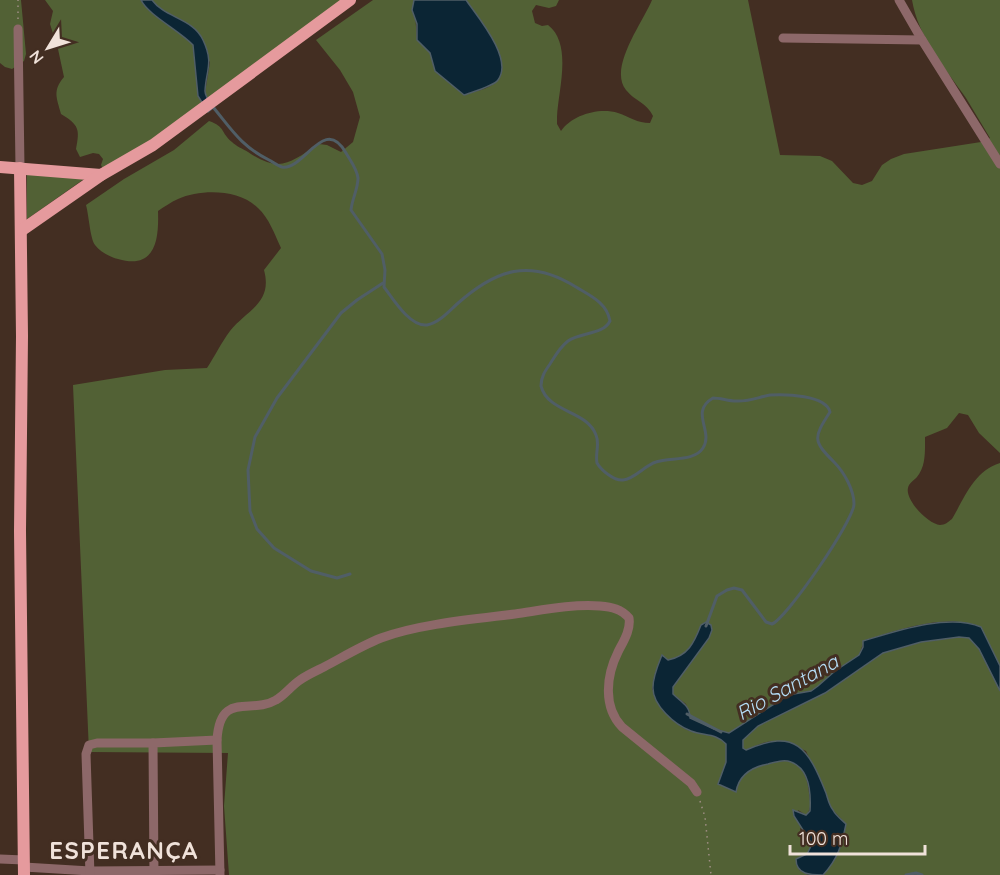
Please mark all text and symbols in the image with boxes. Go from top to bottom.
north arrow [18,18,78,78]
text: N [25,46,48,68]
water label: Rio Santana [732,648,844,725]
scale bar [790,818,925,856]
text: 100 m [799,827,848,850]
district label: ESPERANÇA [49,835,199,865]

